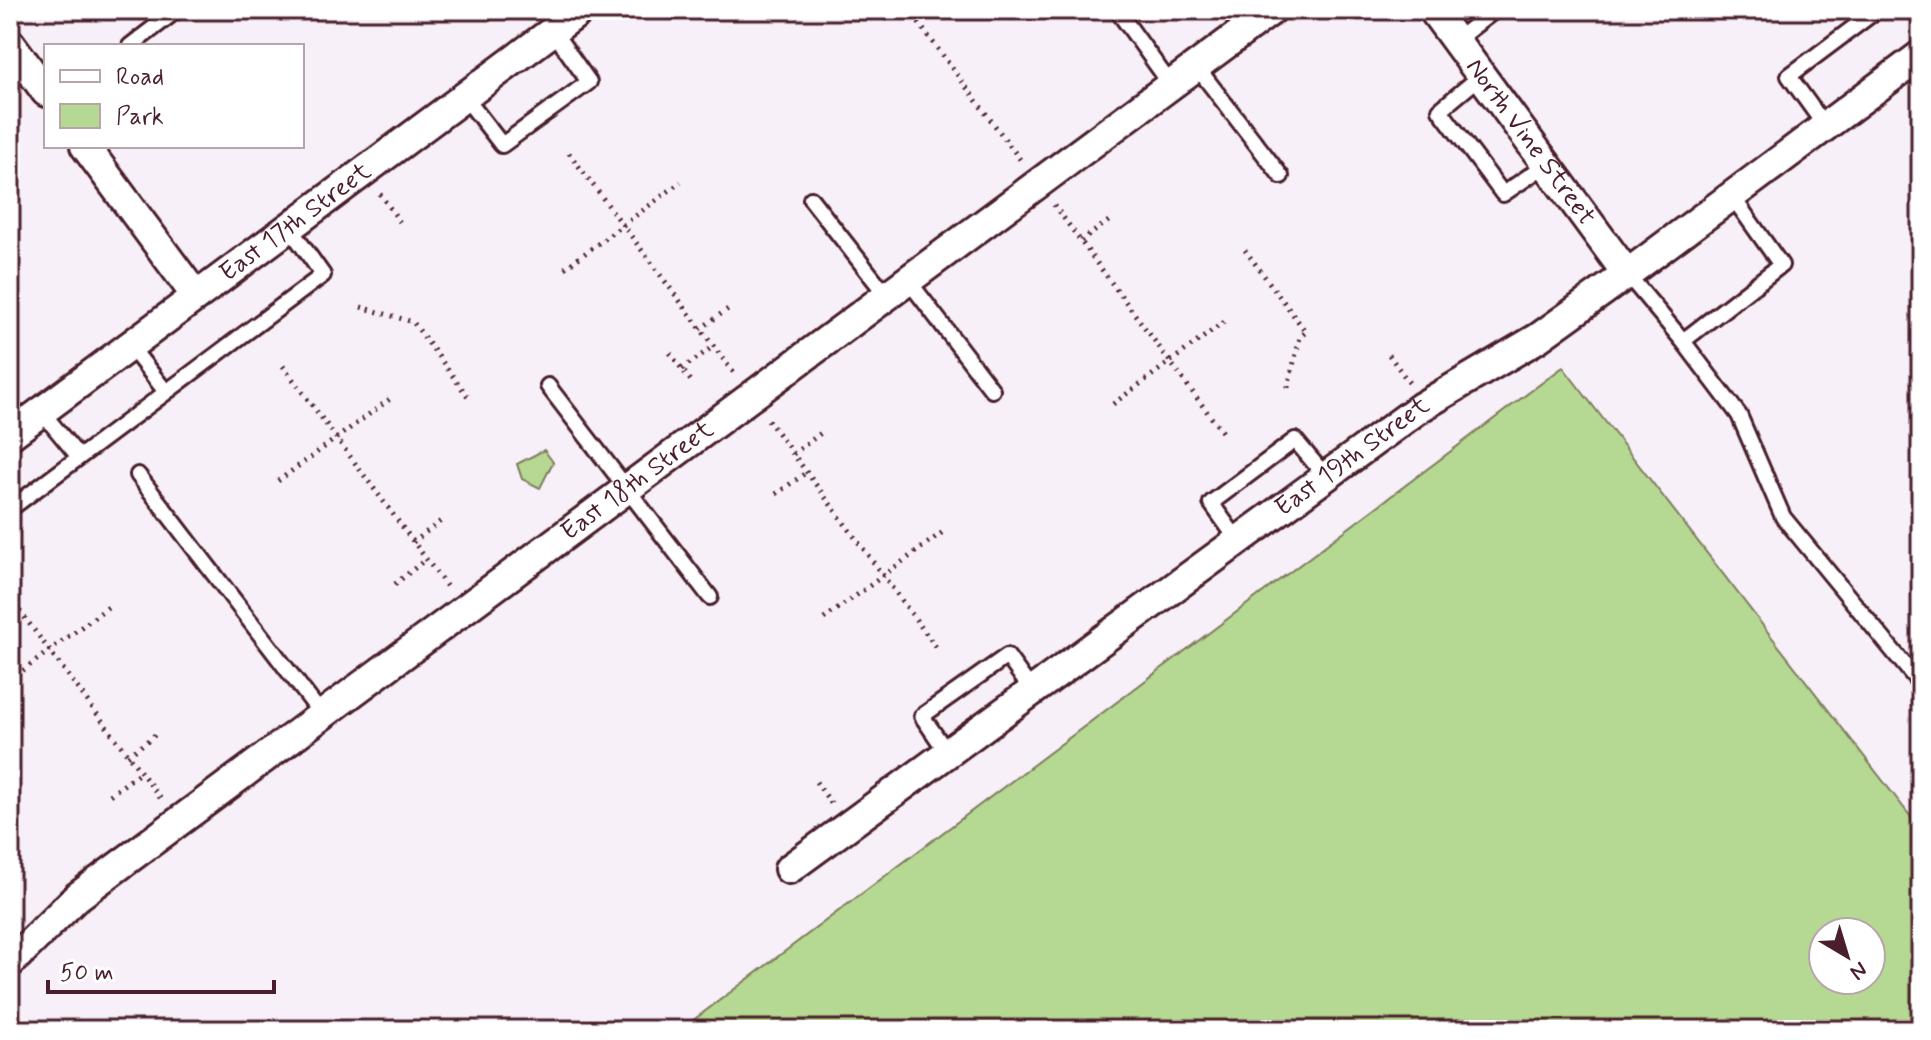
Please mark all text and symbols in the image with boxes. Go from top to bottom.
legend [44,44,304,148]
street label: North Vine Street [1457,52,1603,233]
text: Road [116,62,164,93]
text: Park [116,102,164,133]
street label: East 17th Street [213,155,378,290]
street label: East 19th Street [1268,389,1437,525]
street label: East 18th Street [554,413,721,549]
north arrow [1807,916,1887,996]
scale bar [48,944,274,994]
text: N [1844,955,1872,986]
text: 50 m [60,958,114,989]

